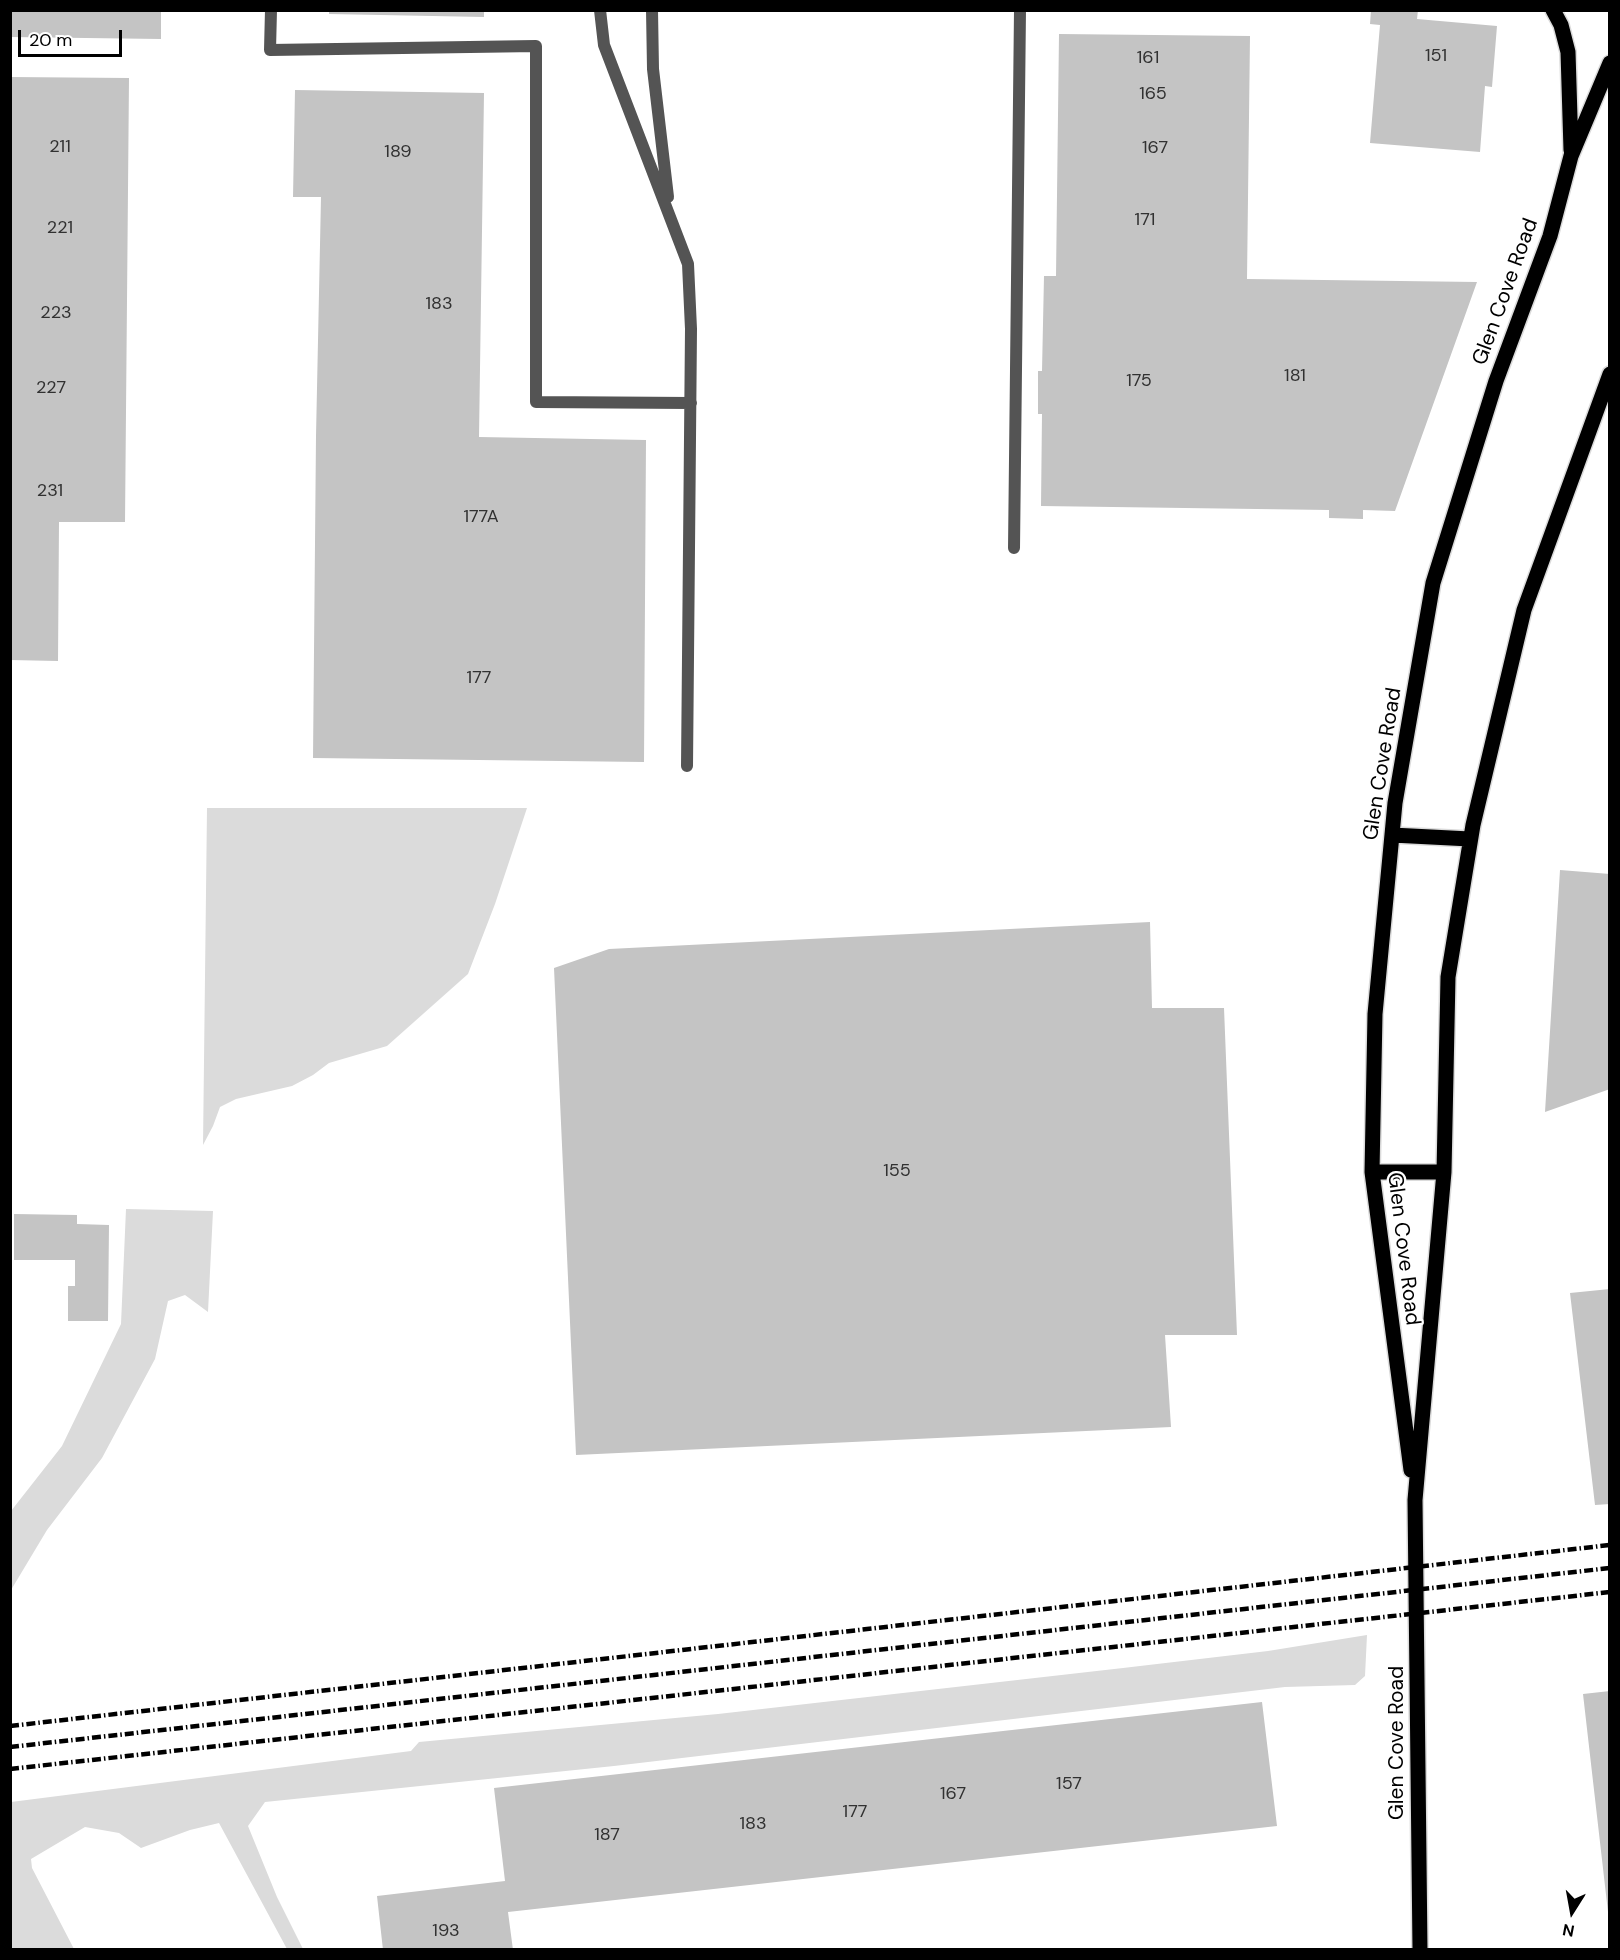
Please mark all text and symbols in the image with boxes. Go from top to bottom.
scale bar [21,18,124,56]
text: 20 m [29,28,72,52]
house number: 151 [1425,45,1447,67]
house number: 161 [1137,47,1159,69]
house number: 165 [1139,83,1167,105]
house number: 211 [49,136,71,158]
house number: 167 [1142,137,1168,159]
house number: 189 [384,141,412,163]
house number: 171 [1135,209,1155,231]
street label: Glen Cove Road [1468,215,1544,369]
house number: 221 [47,217,73,239]
house number: 183 [425,293,453,315]
house number: 223 [40,302,72,324]
house number: 181 [1284,365,1306,387]
house number: 175 [1126,370,1152,392]
house number: 227 [36,377,66,399]
house number: 231 [37,480,63,502]
house number: 177A [463,506,499,528]
house number: 177 [467,667,491,689]
street label: Glen Cove Road [1359,686,1407,842]
house number: 155 [883,1160,911,1182]
street label: Glen Cove Road [1381,1171,1425,1327]
street label: Glen Cove Road [1384,1666,1410,1820]
house number: 157 [1056,1773,1082,1795]
house number: 167 [940,1783,966,1805]
house number: 177 [843,1801,867,1823]
house number: 183 [739,1813,767,1835]
house number: 187 [594,1824,620,1846]
north arrow [1542,1882,1602,1942]
text: N [1561,1919,1576,1942]
house number: 193 [432,1920,460,1942]

